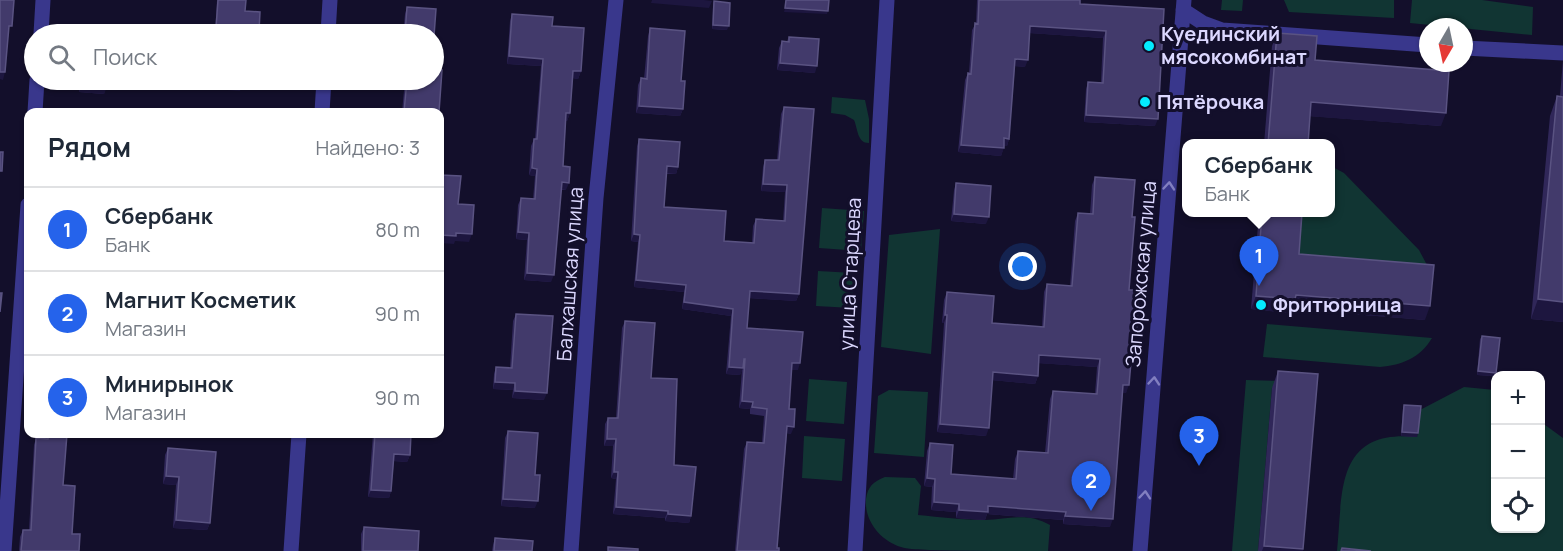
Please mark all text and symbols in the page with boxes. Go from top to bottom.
north arrow [1419,18,1473,72]
place label: Куединский мясокомбинат [1161,20,1307,70]
search box [24,24,444,90]
marker: Куединский мясокомбинат [1142,39,1156,53]
icon: search [45,41,78,74]
text: Поиск [93,42,157,72]
place label: Пятёрочка [1157,88,1264,115]
marker: Пятёрочка [1138,95,1152,109]
text: Рядом [48,129,131,165]
text: Найдено: 3 [315,134,420,161]
popup [1182,139,1335,217]
text: Сбербанк [1205,150,1312,180]
street label: Запорожская улица [1119,180,1162,368]
text: Банк [1205,180,1250,207]
one-way arrow [1162,182,1175,191]
street label: Балхашская улица [550,186,589,362]
street label: улица Старцева [832,197,867,351]
text: Сбербанк [105,201,213,231]
text: 1 [63,216,72,243]
text: 80 m [375,216,420,243]
text: Банк [105,231,150,258]
pin: 1 [1240,236,1278,286]
your location [1008,252,1037,281]
text: Магнит Косметик [105,285,296,315]
place label: Фритюрница [1273,291,1401,318]
marker: Фритюрница [1254,298,1268,312]
text: 2 [62,300,73,327]
text: 90 m [374,300,420,327]
text: Магазин [105,315,186,342]
text: Минирынок [105,369,233,399]
map controls [1491,371,1545,533]
button: + [1491,371,1545,425]
one-way arrow [1147,376,1160,385]
text: 3 [62,384,73,411]
text: 90 m [374,384,420,411]
text: Магазин [105,399,186,426]
pin: 3 [1180,416,1218,466]
button: − [1491,425,1545,479]
pin: 2 [1072,462,1110,511]
button: locate [1491,479,1545,533]
one-way arrow [1138,491,1151,500]

